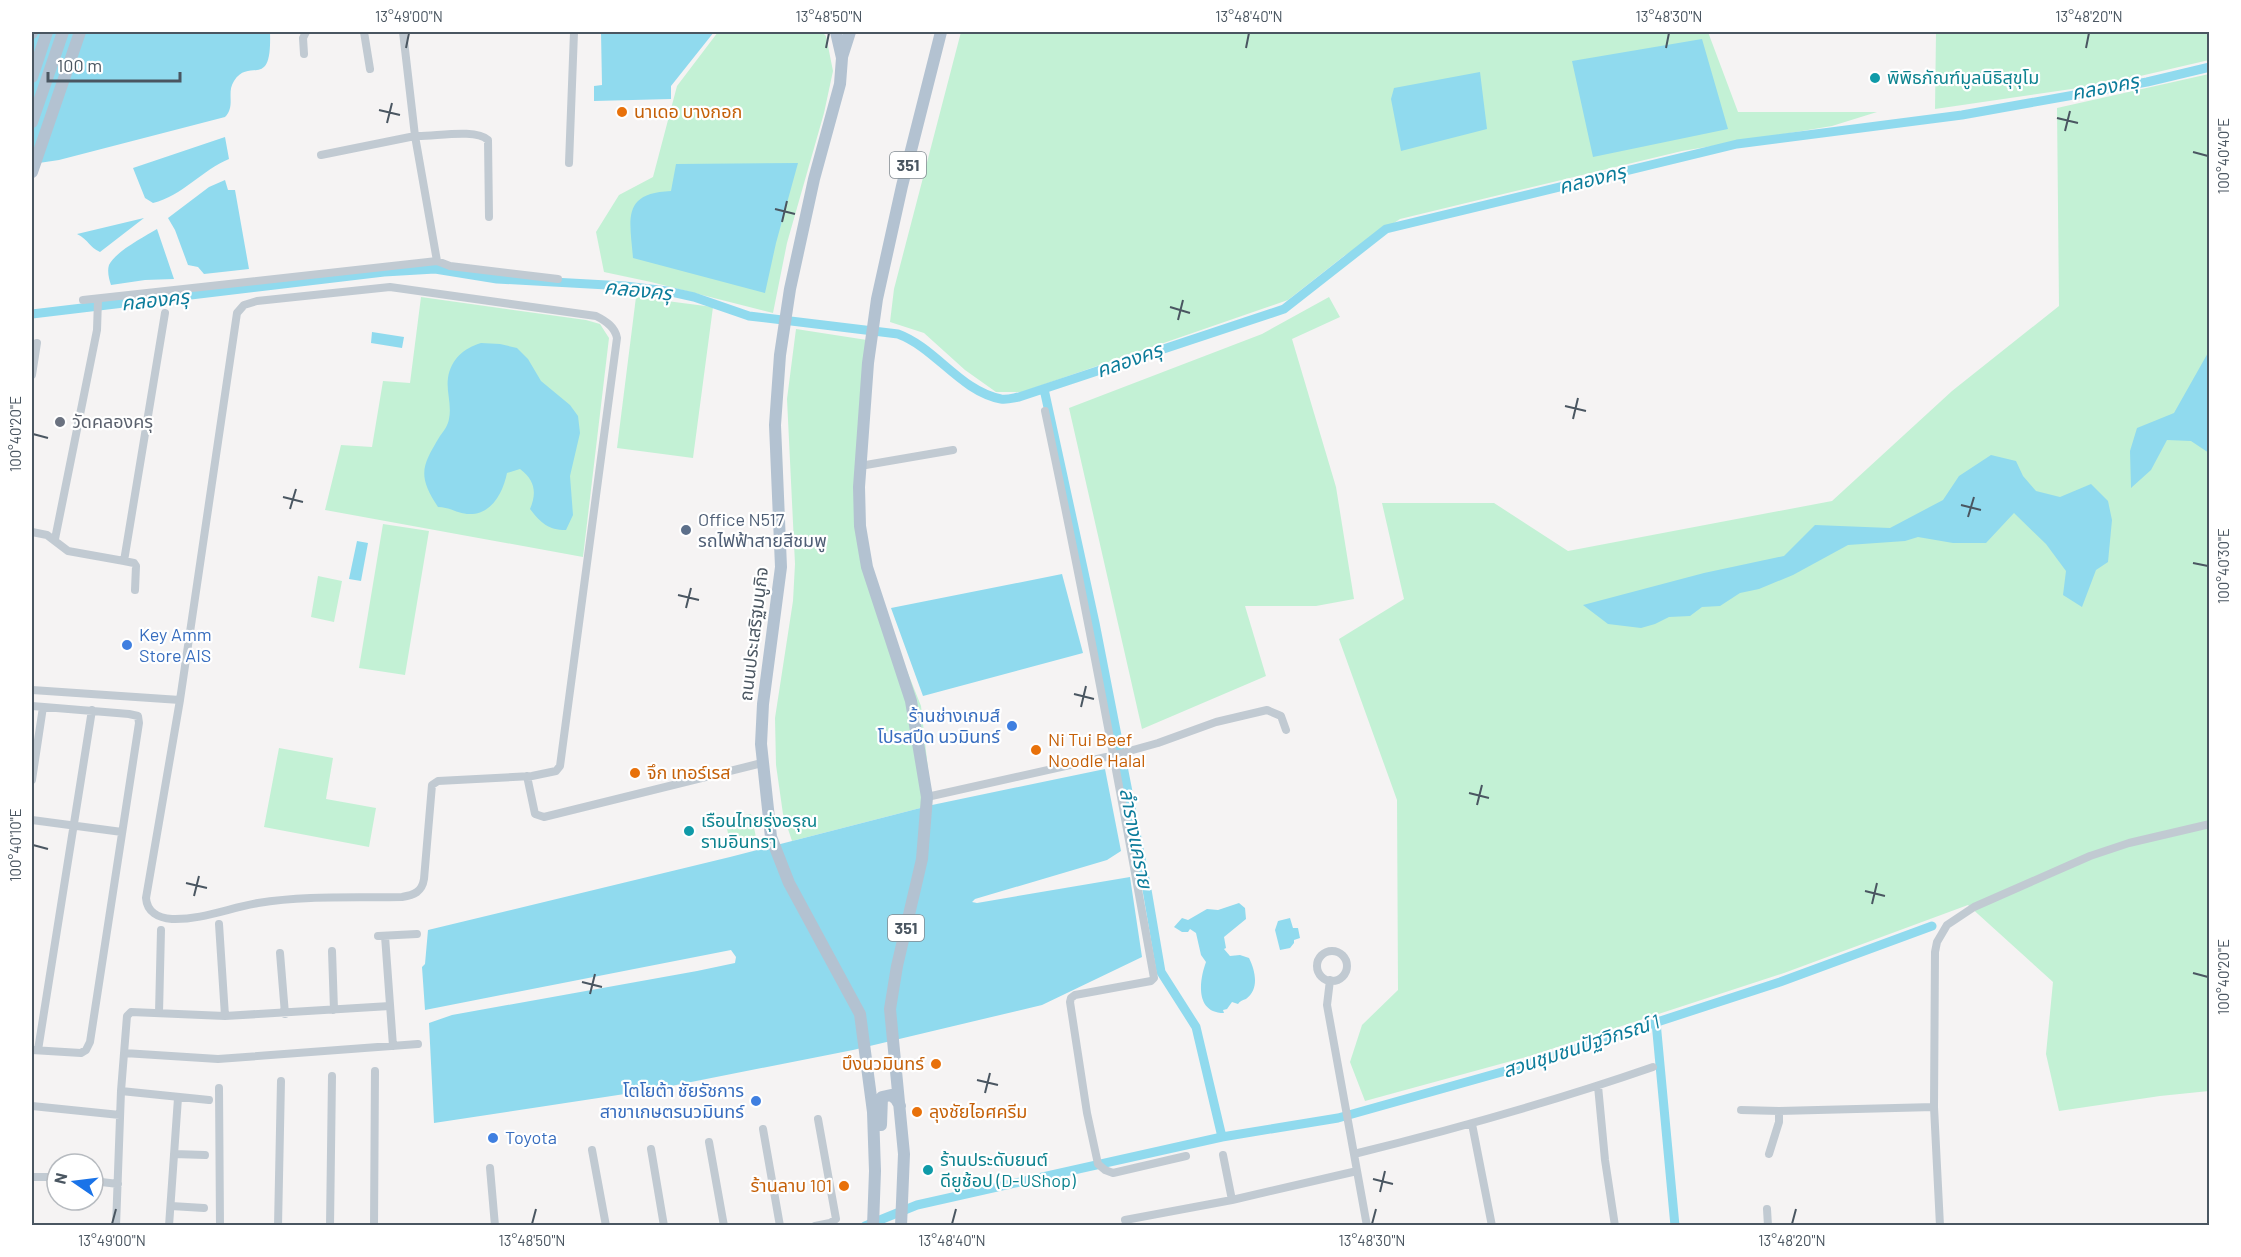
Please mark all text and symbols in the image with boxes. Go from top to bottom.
text: 13°49'00"N [375,7,443,25]
text: 13°48'50"N [795,7,863,25]
text: 13°48'40"N [1215,7,1283,25]
text: 13°48'30"N [1635,7,1703,25]
text: 13°48'20"N [2055,7,2123,25]
scale bar [48,45,180,83]
text: 100 m [57,54,102,76]
place label: พิพิธภัณฑ์มูลนิธิสุขุโม [1887,66,2039,90]
water label: คลองครุ [2069,68,2142,106]
marker: พิพิธภัณฑ์มูลนิธิสุขุโม [1868,71,1882,85]
place label: นาเดอ บางกอก [634,100,742,122]
marker: นาเดอ บางกอก [615,105,629,119]
text: 100°40'40"E [2214,118,2232,194]
road number: 351 [890,152,926,178]
water label: คลองครุ [1556,158,1629,200]
water label: คลองครุ [603,274,674,307]
water label: คลองครุ [120,283,191,316]
water label: คลองครุ [1093,336,1167,383]
text: 100°40'20"E [6,396,24,472]
place label: วัดคลองครุ [72,410,153,433]
marker: วัดคลองครุ [53,415,67,429]
place label: Office N517 รถไฟฟ้าสายสีชมพู [698,508,827,553]
marker: Office N517 รถไฟฟ้าสายสีชมพู [679,523,693,537]
text: 100°40'30"E [2214,528,2232,604]
street label: ถนนประเสริฐมนูกิจ [734,565,774,703]
place label: Key Amm Store AIS [139,623,212,666]
marker: Key Amm Store AIS [120,638,134,652]
place label: ร้านช่างเกมส์ โปรสปีด นวมินทร์ [877,704,1001,747]
marker: ร้านช่างเกมส์ โปรสปีด นวมินทร์ [1005,719,1019,733]
place label: Ni Tui Beef Noodle Halal [1048,728,1145,771]
marker: Ni Tui Beef Noodle Halal [1029,743,1043,757]
place label: จึก เทอร์เรส [647,761,731,783]
marker: จึก เทอร์เรส [628,766,642,780]
water label: ลำรางแคราย [1116,786,1159,892]
text: 100°40'10"E [6,808,24,882]
place label: เรือนไทยรุ่งอรุณ รามอินทรา [701,809,817,852]
marker: เรือนไทยรุ่งอรุณ รามอินทรา [682,824,696,838]
road number: 351 [888,915,924,941]
text: 100°40'20"E [2214,939,2232,1015]
water label: สวนชุมชนปัฐวิกรณ์ 1 [1499,1008,1663,1084]
place label: บึงนวมินทร์ [842,1052,925,1074]
marker: บึงนวมินทร์ [929,1057,943,1071]
place label: โตโยต้า ชัยรัชการ สาขาเกษตรนวมินทร์ [600,1079,745,1122]
marker: โตโยต้า ชัยรัชการ สาขาเกษตรนวมินทร์ [749,1094,763,1108]
place label: ลุงชัยไอศครีม [929,1100,1027,1123]
marker: ลุงชัยไอศครีม [910,1105,924,1119]
place label: Toyota [505,1126,557,1148]
marker: Toyota [486,1131,500,1145]
place label: ร้านประดับยนต์ ดียูช้อป (D-UShop) [940,1148,1076,1193]
north arrow [45,1152,105,1212]
marker: ร้านประดับยนต์ ดียูช้อป (D-UShop) [921,1163,935,1177]
text: N [49,1171,70,1186]
place label: ร้านลาบ 101 [751,1174,832,1196]
marker: ร้านลาบ 101 [837,1179,851,1193]
text: 13°49'00"N [78,1231,146,1249]
text: 13°48'50"N [498,1231,566,1249]
text: 13°48'40"N [918,1231,986,1249]
text: 13°48'30"N [1338,1231,1406,1249]
text: 13°48'20"N [1758,1231,1826,1249]

